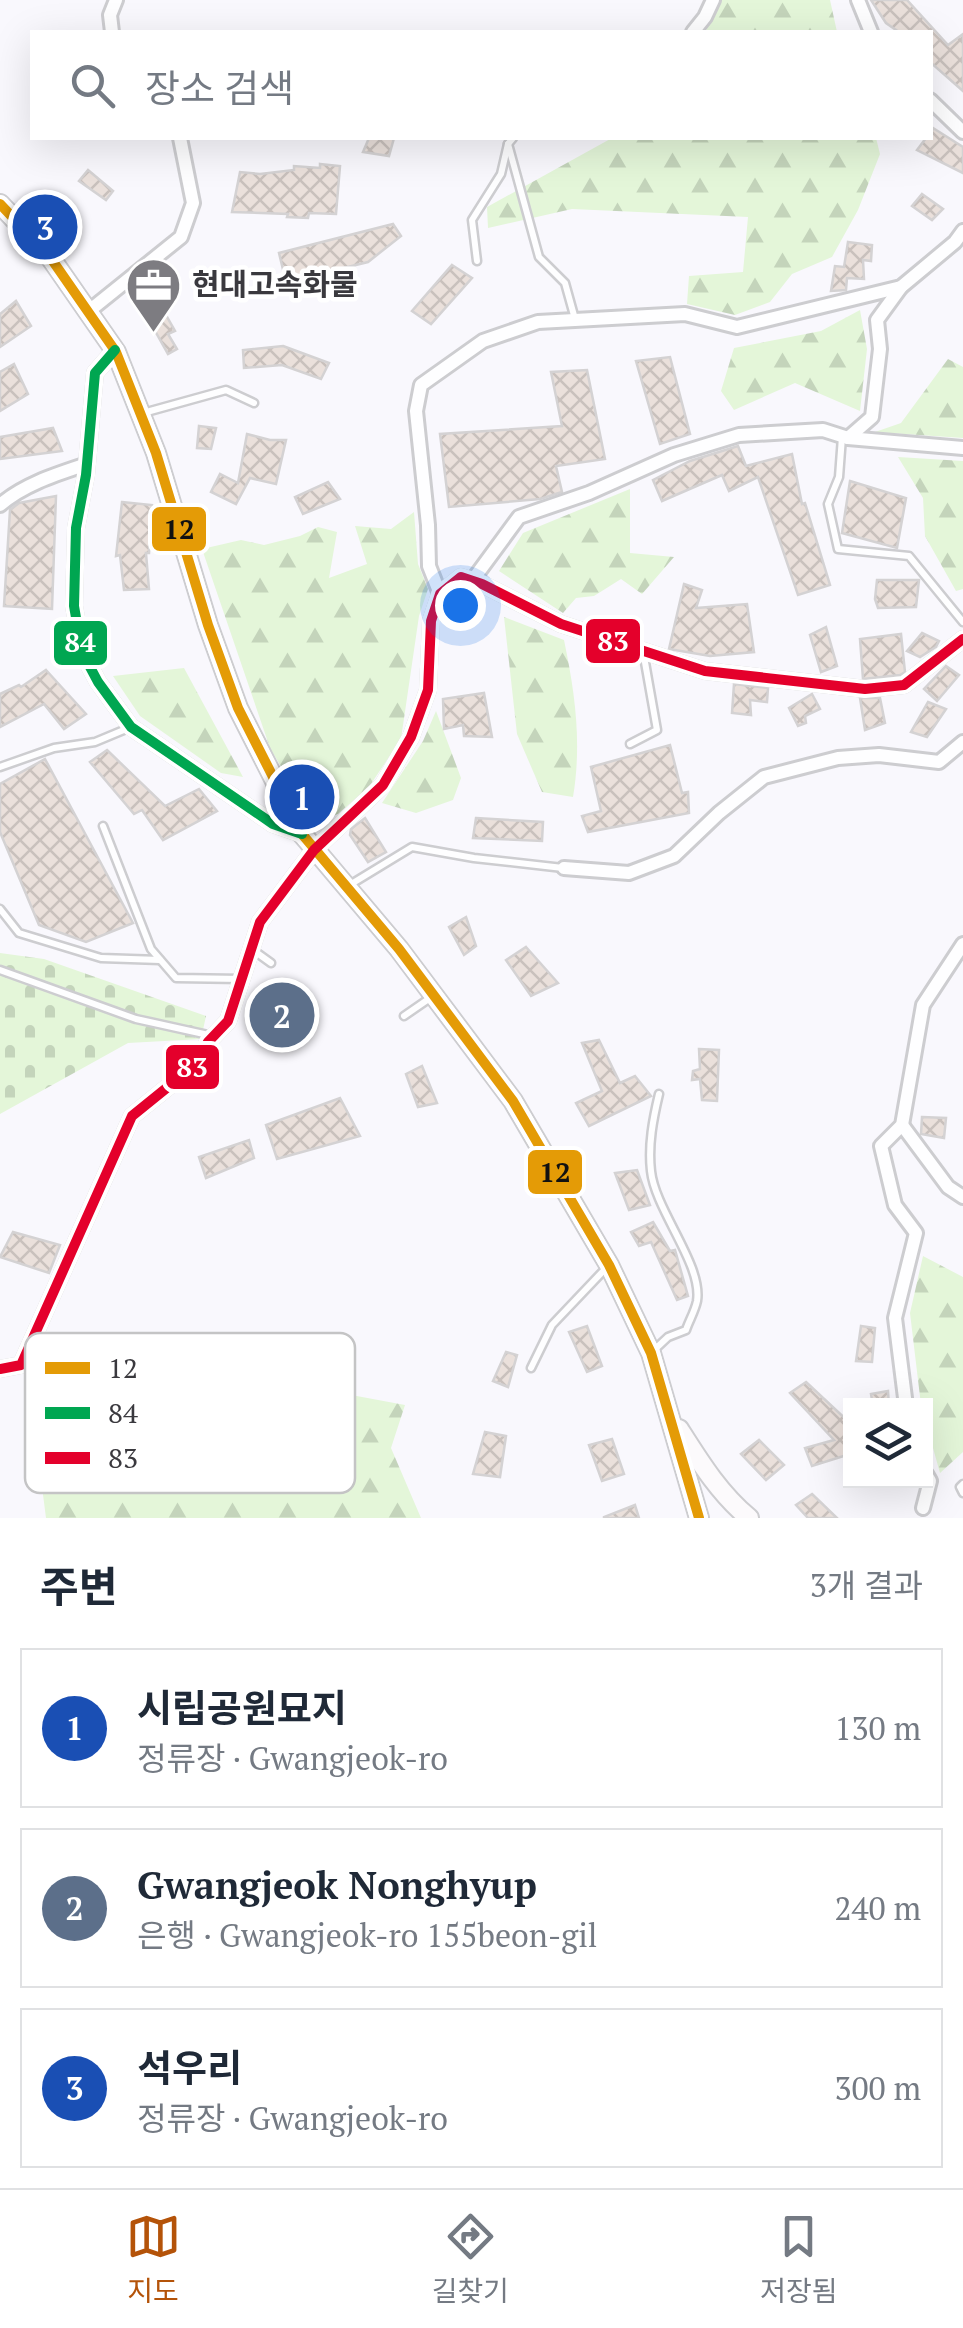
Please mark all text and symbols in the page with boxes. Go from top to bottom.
search box [30,30,933,140]
icon: search [65,58,120,113]
text: 장소 검색 [145,63,294,113]
pin: 3 [12,190,78,264]
office icon: 현대고속화물 [123,255,183,334]
place label: 현대고속화물 [192,264,358,304]
line badge: 12 [150,505,208,553]
text: 12 [163,510,195,547]
your location [435,580,486,631]
line badge: 83 [584,617,642,665]
line badge: 84 [52,619,109,667]
text: 83 [597,622,629,659]
text: 84 [64,623,96,660]
pin: 1 [270,760,334,834]
pin: 2 [250,978,314,1052]
line badge: 83 [164,1043,221,1091]
text: 83 [176,1048,208,1085]
line badge: 12 [526,1148,584,1196]
text: 12 [539,1153,571,1190]
legend [25,1333,355,1493]
text: 12 [108,1349,138,1386]
text: 84 [108,1394,138,1431]
map controls [843,1398,933,1488]
button: layers [843,1398,933,1488]
text: 83 [108,1439,138,1476]
text: 주변 [40,1558,117,1614]
text: 3개 결과 [810,1564,923,1606]
text: 시립공원묘지 [137,1683,347,1733]
text: 1 [65,1707,84,1749]
text: 130 m [834,1707,921,1749]
text: 정류장 · Gwangjeok-ro [137,1737,448,1779]
text: Gwangjeok Nonghyup [137,1860,537,1910]
text: 2 [65,1887,84,1929]
text: 240 m [834,1887,921,1929]
text: 은행 · Gwangjeok-ro 155beon-gil [137,1914,597,1956]
text: 석우리 [137,2043,242,2093]
text: 3 [65,2067,84,2109]
text: 300 m [834,2067,921,2109]
text: 정류장 · Gwangjeok-ro [137,2097,448,2139]
tab: 지도 [126,2209,181,2309]
tab: 길찾기 [432,2209,509,2309]
tab: 저장됨 [760,2209,837,2309]

